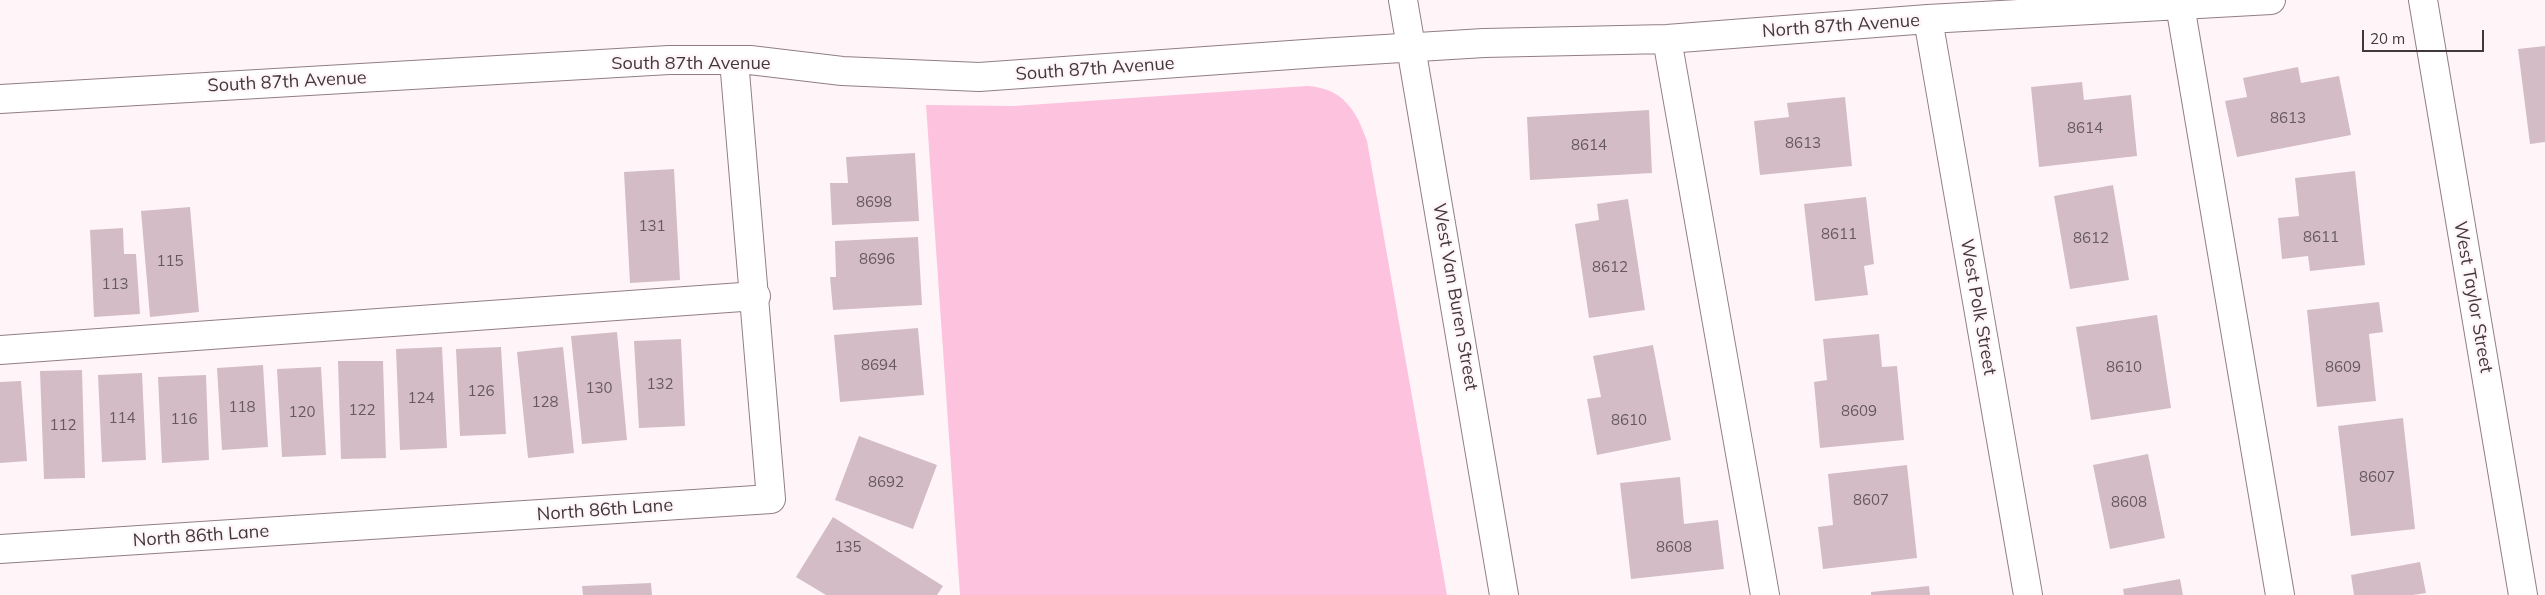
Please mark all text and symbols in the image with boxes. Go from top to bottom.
street label: North 87th Avenue [1761,10,1921,42]
scale bar [2365,20,2488,52]
text: 20 m [2370,29,2405,48]
street label: South 87th Avenue [611,53,771,75]
street label: South 87th Avenue [1015,53,1175,85]
street label: South 87th Avenue [207,67,367,97]
house number: 8613 [2270,109,2306,127]
house number: 8614 [2067,119,2103,137]
house number: 8613 [1785,134,1821,152]
house number: 8614 [1571,136,1607,154]
house number: 8698 [856,193,892,211]
street label: West Van Buren Street [1428,202,1482,392]
house number: 131 [639,217,665,235]
street label: West Taylor Street [2449,219,2497,375]
house number: 8611 [1821,225,1857,243]
house number: 8611 [2303,228,2339,246]
house number: 8612 [2073,229,2109,247]
street label: West Polk Street [1955,237,2001,377]
house number: 8696 [859,250,895,268]
house number: 115 [157,252,183,270]
house number: 8612 [1592,258,1628,276]
house number: 113 [102,275,128,293]
house number: 8694 [861,356,897,374]
house number: 8610 [2106,358,2142,376]
house number: 8609 [2325,358,2361,376]
house number: 132 [647,375,673,393]
house number: 130 [586,379,612,397]
house number: 126 [468,382,494,400]
house number: 124 [408,389,434,407]
house number: 128 [532,393,558,411]
house number: 118 [229,398,255,416]
house number: 122 [349,401,375,419]
house number: 8609 [1841,402,1877,420]
house number: 120 [289,403,315,421]
house number: 114 [109,409,135,427]
house number: 116 [171,410,197,428]
house number: 8610 [1611,411,1647,429]
house number: 112 [50,416,76,434]
house number: 8607 [2359,468,2395,486]
house number: 8692 [868,473,904,491]
house number: 8607 [1853,491,1889,509]
house number: 8608 [2111,493,2147,511]
street label: North 86th Lane [536,494,674,526]
street label: North 86th Lane [132,520,270,552]
house number: 135 [835,538,861,556]
house number: 8608 [1656,538,1692,556]

